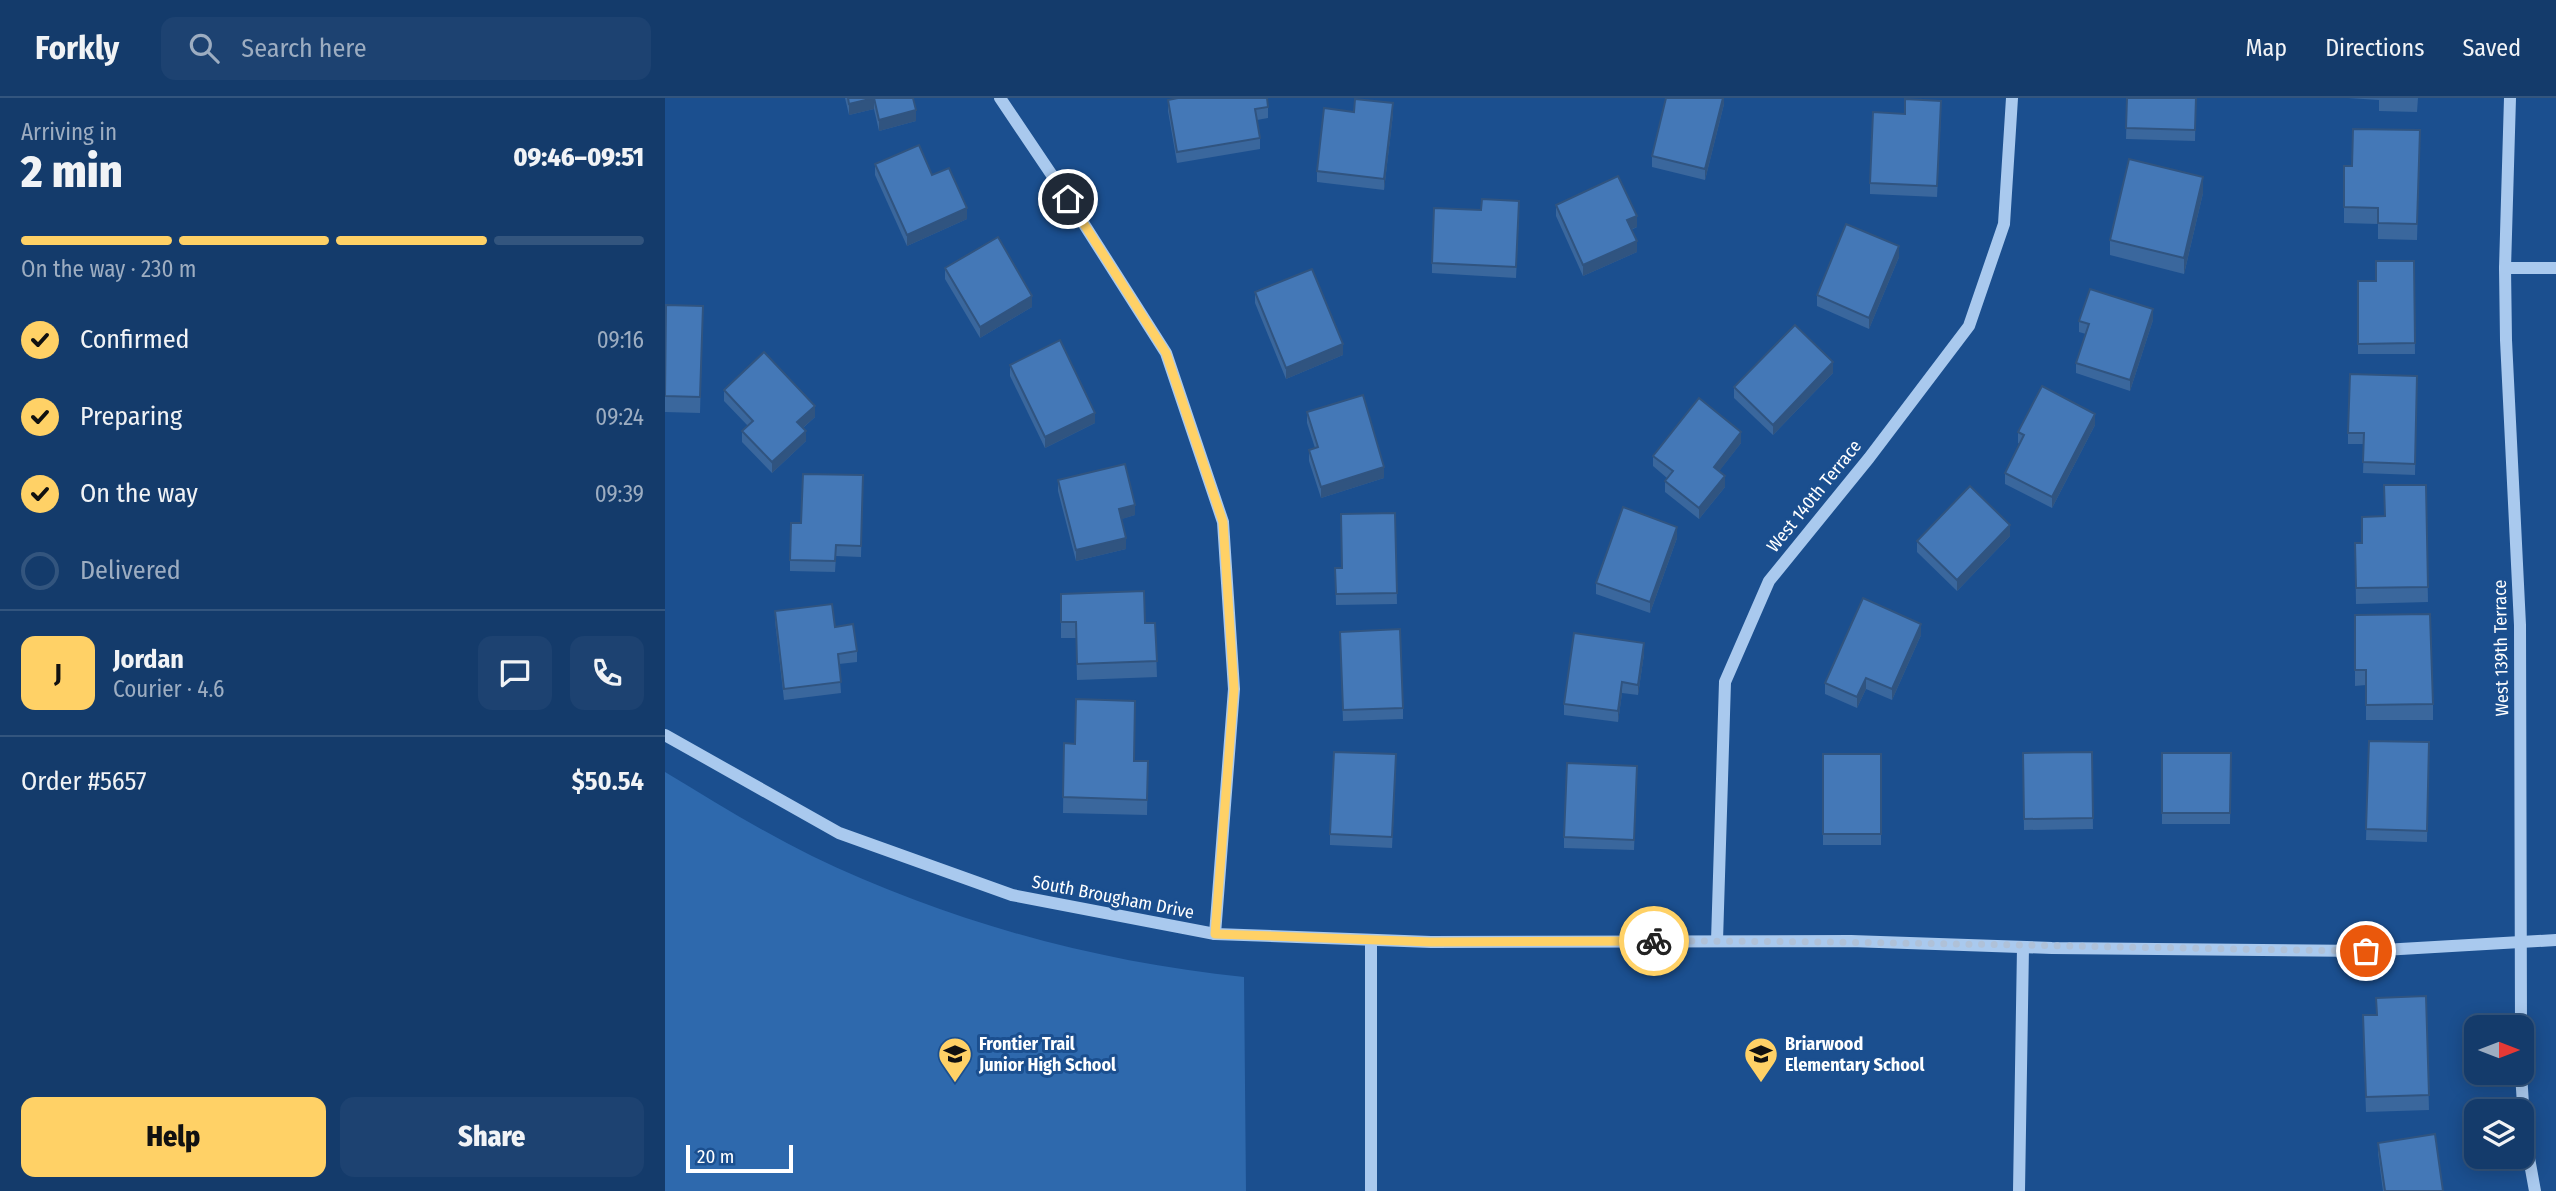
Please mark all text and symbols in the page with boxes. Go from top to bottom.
search box [161,17,651,80]
text: Forkly [35,28,119,68]
icon: search [185,29,223,67]
text: Search here [241,33,367,64]
text: Map [2246,34,2287,62]
text: Directions [2325,34,2424,62]
text: Saved [2462,34,2521,62]
text: Arriving in [21,118,117,146]
text: 09:46–09:51 [513,142,644,173]
text: 2 min [21,144,123,199]
pin [1038,169,1098,229]
icon: home [1049,180,1087,218]
text: On the way · 230 m [21,255,197,283]
icon: check [21,321,59,359]
text: Confirmed [80,324,190,355]
text: 09:16 [597,326,644,354]
icon: check [21,398,59,436]
text: Preparing [80,401,182,432]
text: 09:24 [595,403,644,431]
street label: West 140th Terrace [1762,435,1866,557]
icon: check [21,475,59,513]
text: On the way [80,478,198,509]
text: 09:39 [595,480,644,508]
text: Delivered [80,555,181,586]
street label: West 139th Terrace [2489,579,2513,716]
button: chat [478,636,552,710]
button: phone [570,636,644,710]
text: Jordan [113,644,184,675]
text: J [54,658,62,689]
text: Courier · 4.6 [113,675,224,703]
text: Order #5657 [21,766,147,797]
text: $50.54 [572,766,644,797]
street label: South Brougham Drive [1030,870,1196,924]
courier [1619,906,1689,976]
pin [2336,921,2396,981]
icon: bike [1635,922,1673,960]
icon: bag [2347,932,2385,970]
north arrow [2464,1015,2534,1085]
map controls [2464,1015,2534,1169]
place label: Frontier Trail Junior High School [978,1033,1116,1076]
place label: Briarwood Elementary School [1785,1033,1924,1076]
school or university icon: Frontier Trail Junior High School [936,1035,974,1084]
school or university icon: Briarwood Elementary School [1742,1035,1780,1084]
button: Help [21,1097,326,1177]
button: Share [340,1097,644,1177]
button: layers [2464,1099,2534,1169]
scale bar [686,1142,793,1174]
text: 20 m [697,1145,734,1168]

